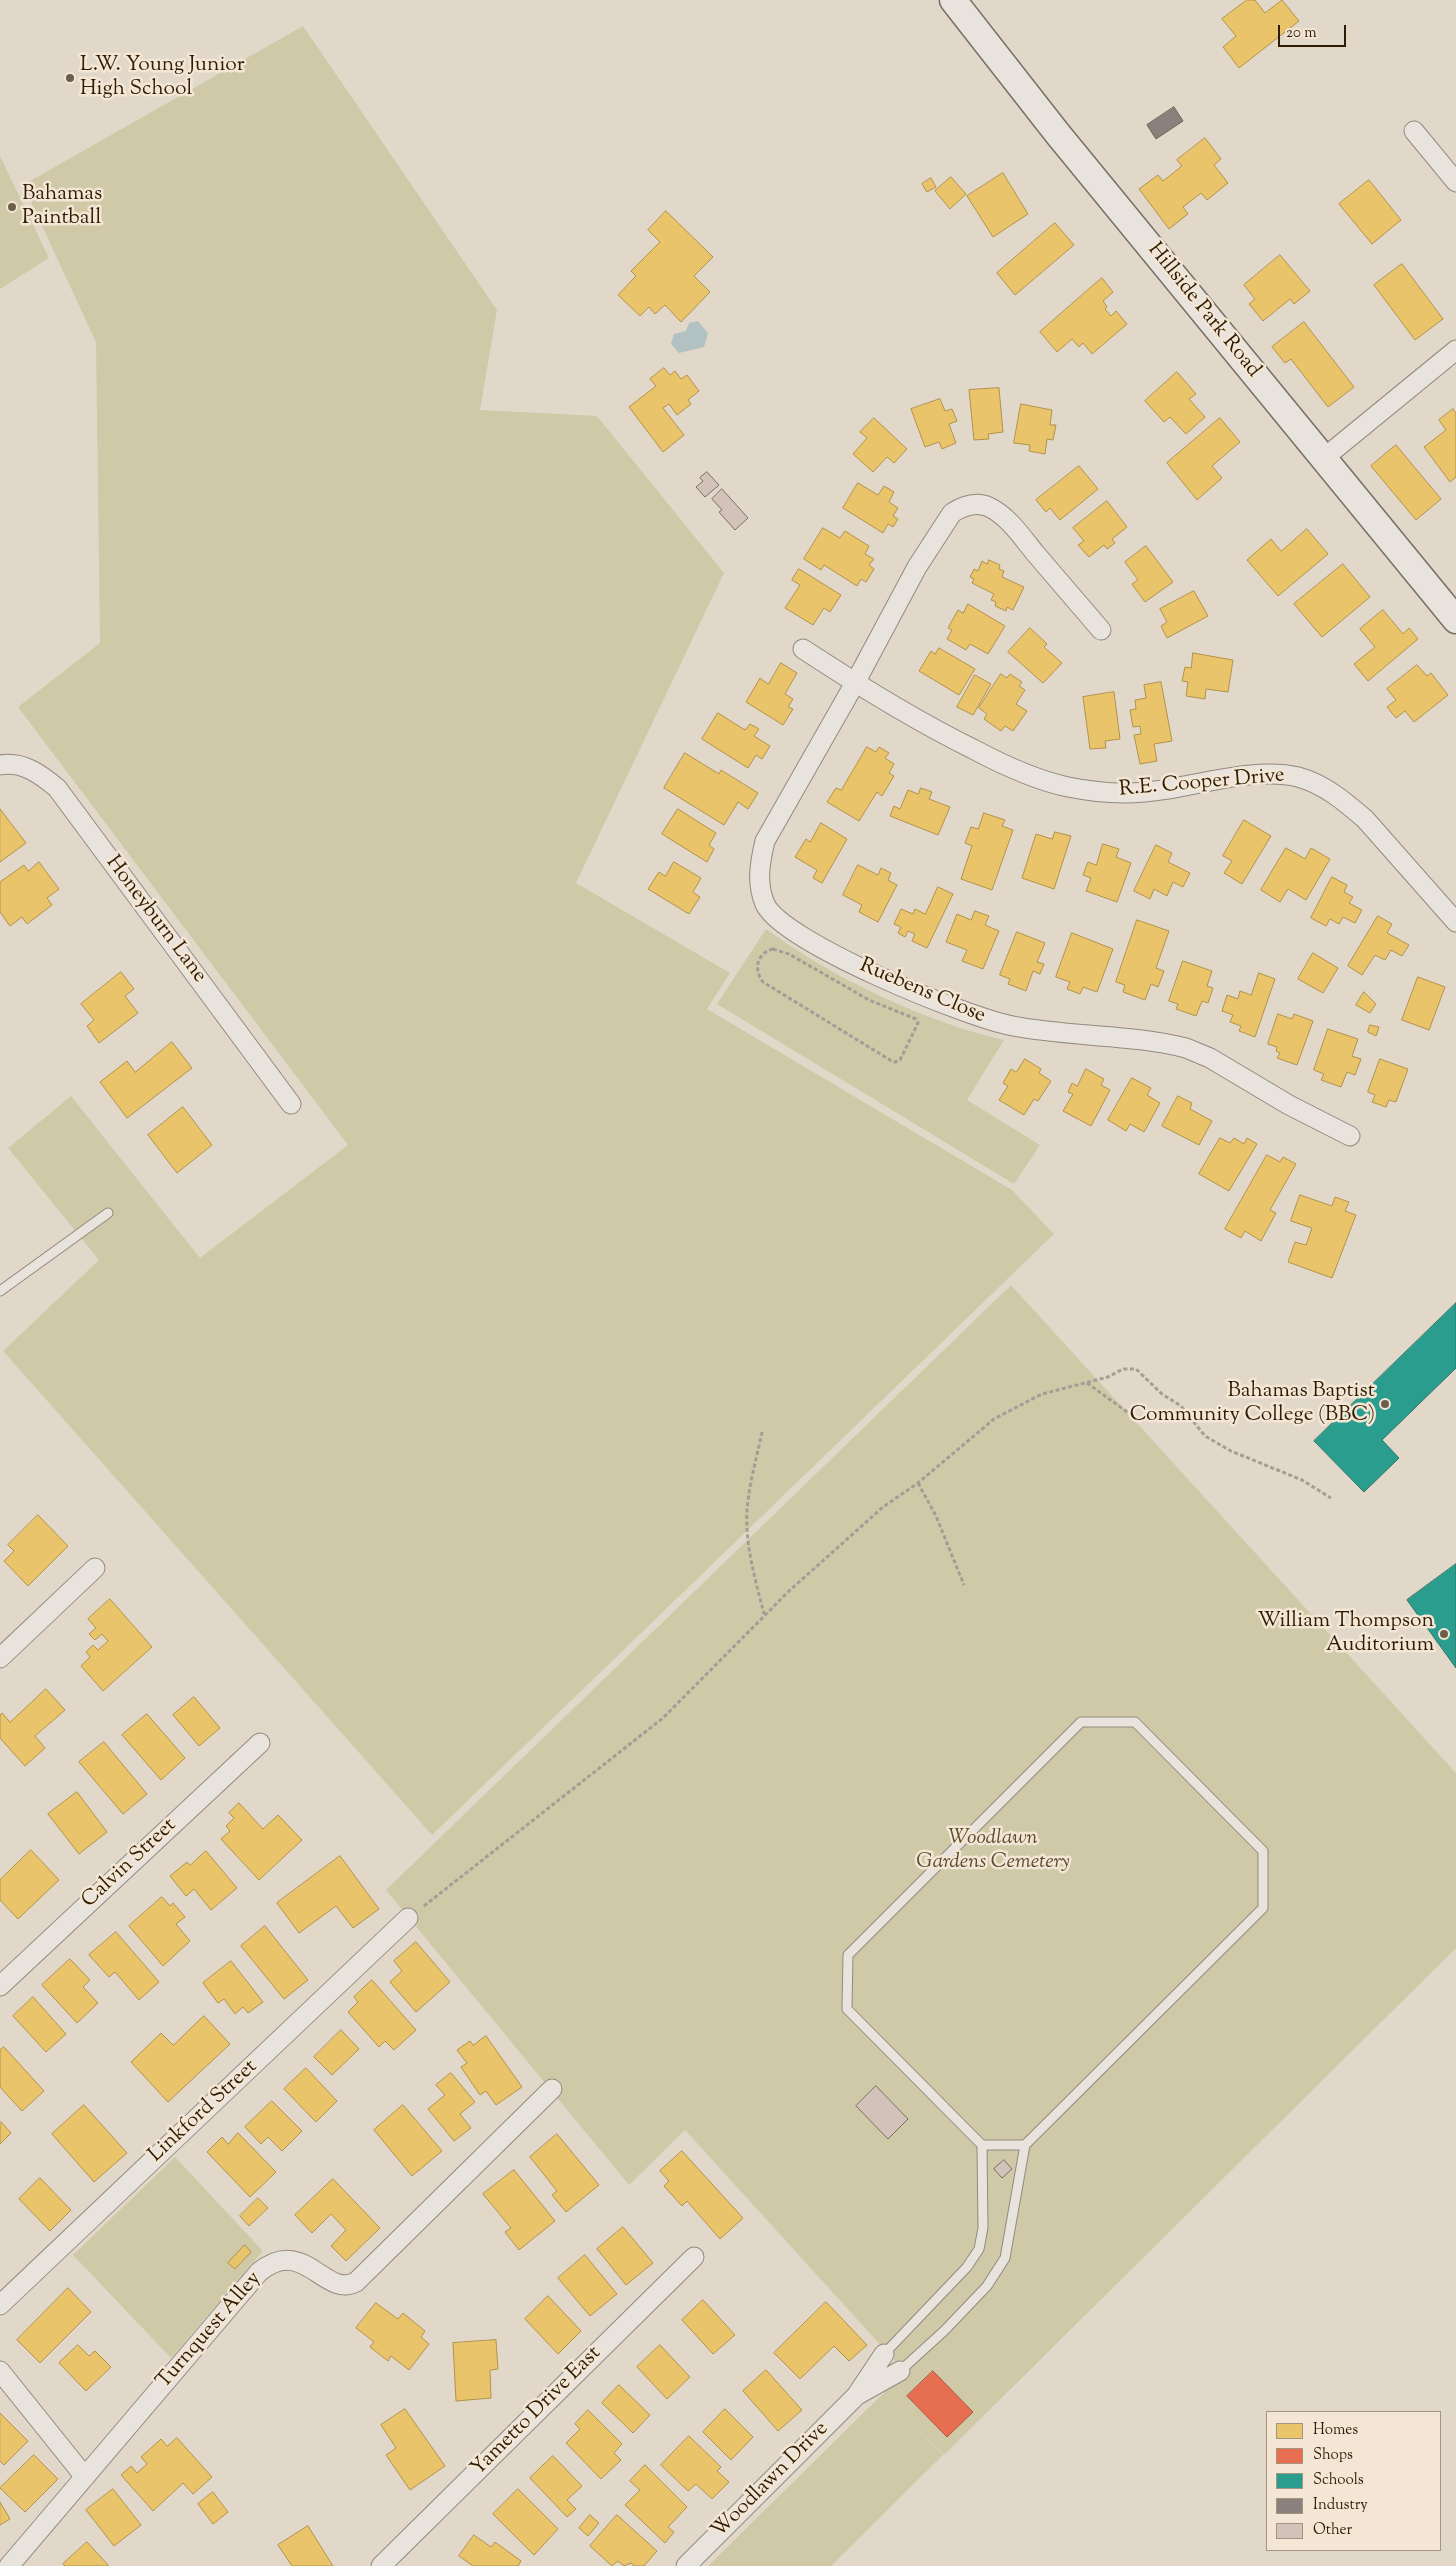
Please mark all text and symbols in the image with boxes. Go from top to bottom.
scale bar [1281,15,1348,47]
text: 20 m [1286,23,1317,44]
place label: L.W. Young Junior High School [80,53,245,103]
marker: L.W. Young Junior High School [64,72,76,84]
place label: Bahamas Paintball [22,182,102,232]
marker: Bahamas Paintball [6,201,18,213]
street label: Hillside Park Road [1141,239,1265,383]
street label: R.E. Cooper Drive [1118,764,1286,804]
street label: Honeyburn Lane [99,851,211,989]
street label: Ruebens Close [855,954,989,1030]
place label: Bahamas Baptist Community College (BBC) [1130,1379,1375,1429]
marker: Bahamas Baptist Community College (BBC) [1379,1398,1391,1410]
place label: William Thompson Auditorium [1257,1609,1434,1659]
marker: William Thompson Auditorium [1438,1628,1450,1640]
street label: Calvin Street [78,1814,182,1914]
park label: Woodlawn Gardens Cemetery [916,1826,1070,1876]
street label: Linkford Street [144,2055,264,2169]
street label: Turnquest Alley [152,2267,268,2395]
street label: Yametto Drive East [467,2342,607,2482]
legend [1266,2411,1441,2551]
street label: Woodlawn Drive [707,2417,835,2545]
text: Homes [1313,2420,1358,2441]
text: Shops [1313,2445,1353,2466]
text: Schools [1313,2470,1364,2491]
text: Industry [1313,2495,1368,2516]
text: Other [1313,2520,1352,2541]

